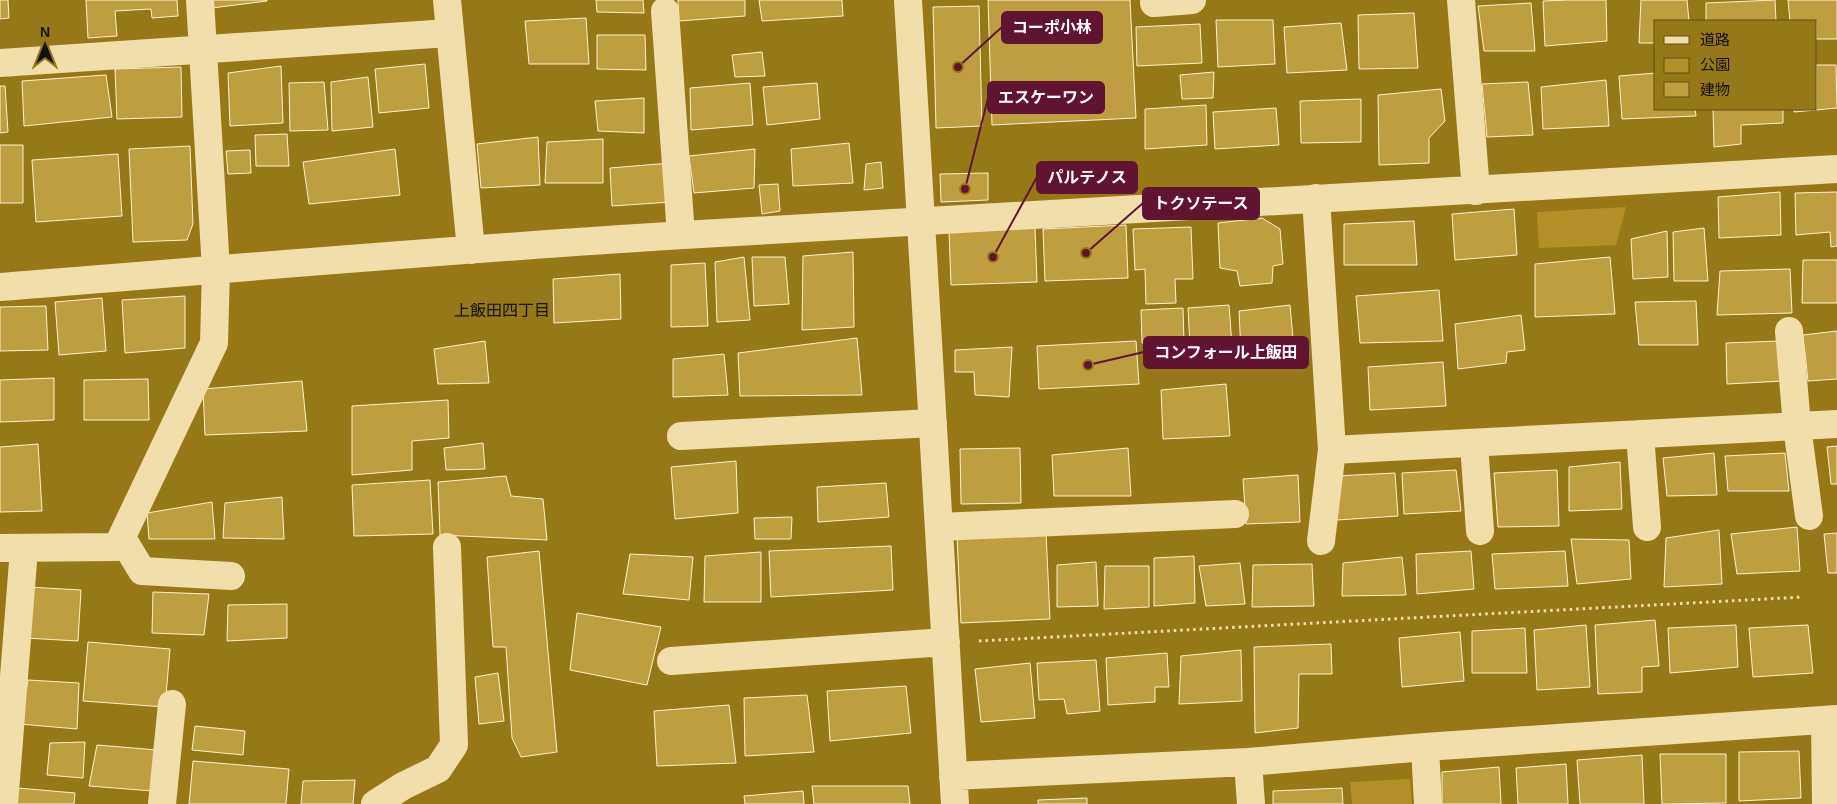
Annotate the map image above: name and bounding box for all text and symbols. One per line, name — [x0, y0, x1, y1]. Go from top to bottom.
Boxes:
callout: コーポ小林 — [1002, 12, 1102, 43]
text: コーポ小林 — [1012, 19, 1092, 36]
north arrow — [20, 20, 70, 70]
legend — [1654, 20, 1817, 110]
text: N — [40, 24, 50, 40]
text: 道路 — [1700, 31, 1730, 48]
text: 公園 — [1700, 56, 1730, 73]
text: 建物 — [1700, 81, 1730, 98]
callout: エスケーワン — [988, 82, 1104, 113]
text: エスケーワン — [998, 89, 1094, 106]
callout: パルテノス — [1037, 162, 1137, 193]
text: パルテノス — [1047, 169, 1127, 186]
callout: トクソテース — [1143, 188, 1259, 219]
text: トクソテース — [1153, 195, 1249, 212]
district label: 上飯田四丁目 — [454, 302, 550, 319]
callout: コンフォール上飯田 — [1144, 337, 1308, 368]
text: コンフォール上飯田 — [1154, 344, 1298, 361]

